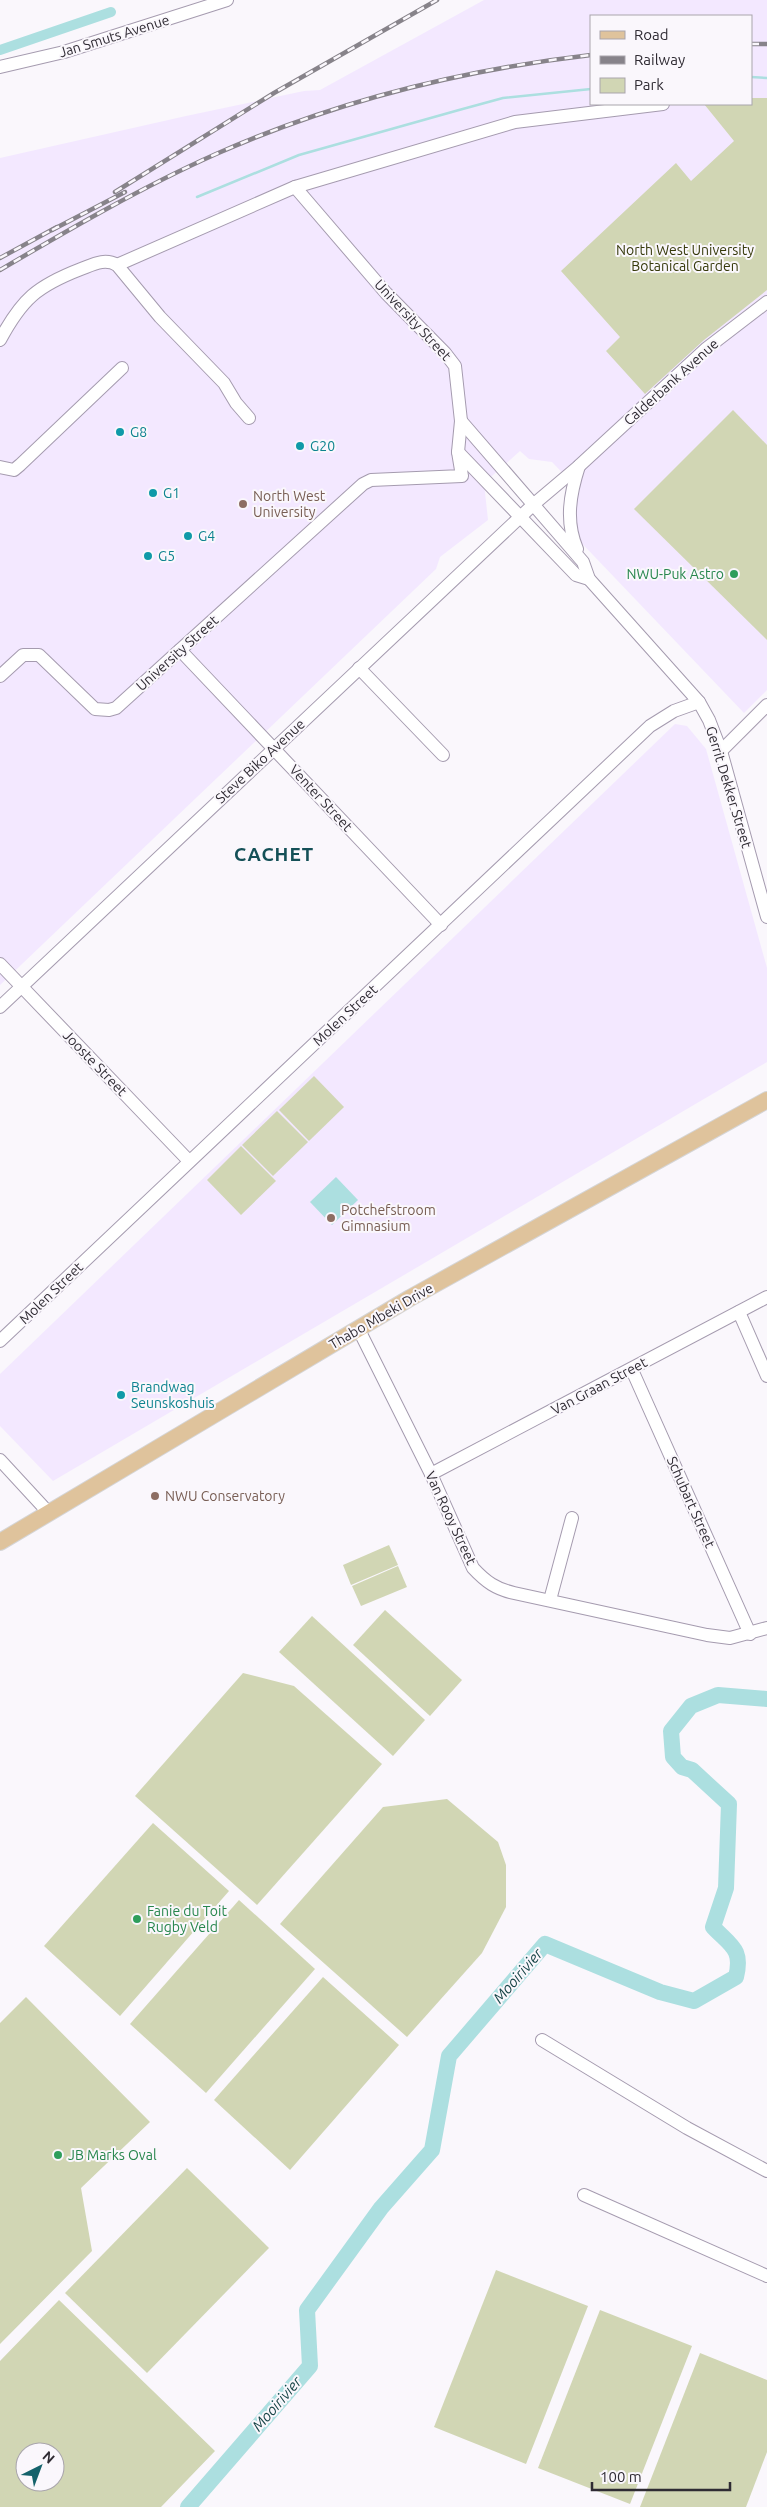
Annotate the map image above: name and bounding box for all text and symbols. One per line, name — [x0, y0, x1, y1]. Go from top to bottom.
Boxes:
street label: Jan Smuts Avenue — [57, 12, 171, 60]
legend — [590, 15, 752, 105]
text: Road — [634, 26, 669, 43]
text: Railway — [634, 51, 685, 68]
text: Park — [634, 76, 664, 93]
park label: North West University Botanical Garden — [616, 242, 754, 274]
street label: University Street — [371, 276, 455, 364]
street label: Calderbank Avenue — [620, 335, 722, 429]
place label: G8 — [130, 424, 147, 440]
marker: G8 — [114, 426, 126, 438]
place label: G20 — [310, 438, 335, 454]
marker: G20 — [294, 440, 306, 452]
place label: G1 — [163, 485, 180, 501]
marker: G1 — [147, 487, 159, 499]
place label: North West University — [253, 488, 326, 520]
marker: North West University — [237, 498, 249, 510]
place label: G4 — [198, 528, 215, 544]
marker: G4 — [182, 530, 194, 542]
place label: G5 — [158, 548, 175, 564]
marker: G5 — [142, 550, 154, 562]
place label: NWU-Puk Astro — [626, 566, 724, 582]
marker: NWU-Puk Astro — [728, 568, 740, 580]
street label: University Street — [133, 612, 222, 694]
street label: Steve Biko Avenue — [212, 716, 308, 806]
street label: Gerrit Dekker Street — [703, 724, 755, 850]
street label: Venter Street — [286, 761, 356, 835]
district label: CACHET — [234, 843, 314, 865]
street label: Molen Street — [310, 981, 381, 1049]
street label: Jooste Street — [60, 1027, 131, 1099]
place label: Potchefstroom Gimnasium — [341, 1202, 436, 1234]
marker: Potchefstroom Gimnasium — [325, 1212, 337, 1224]
street label: Molen Street — [16, 1258, 86, 1327]
street label: Thabo Mbeki Drive — [326, 1280, 436, 1352]
street label: Van Graan Street — [548, 1354, 650, 1418]
place label: Brandwag Seunskoshuis — [131, 1379, 215, 1411]
marker: Brandwag Seunskoshuis — [115, 1389, 127, 1401]
street label: Schubart Street — [664, 1454, 719, 1551]
street label: Van Rooy Street — [422, 1469, 480, 1568]
place label: NWU Conservatory — [165, 1488, 285, 1504]
marker: NWU Conservatory — [149, 1490, 161, 1502]
place label: Fanie du Toit Rugby Veld — [147, 1903, 227, 1935]
marker: Fanie du Toit Rugby Veld — [131, 1913, 143, 1925]
water label: Mooirivier — [489, 1944, 547, 2006]
place label: JB Marks Oval — [68, 2147, 157, 2163]
marker: JB Marks Oval — [52, 2149, 64, 2161]
water label: Mooirivier — [248, 2372, 306, 2434]
north arrow — [15, 2442, 65, 2492]
text: N — [39, 2448, 58, 2467]
scale bar — [592, 2460, 730, 2492]
text: 100 m — [600, 2468, 642, 2485]

